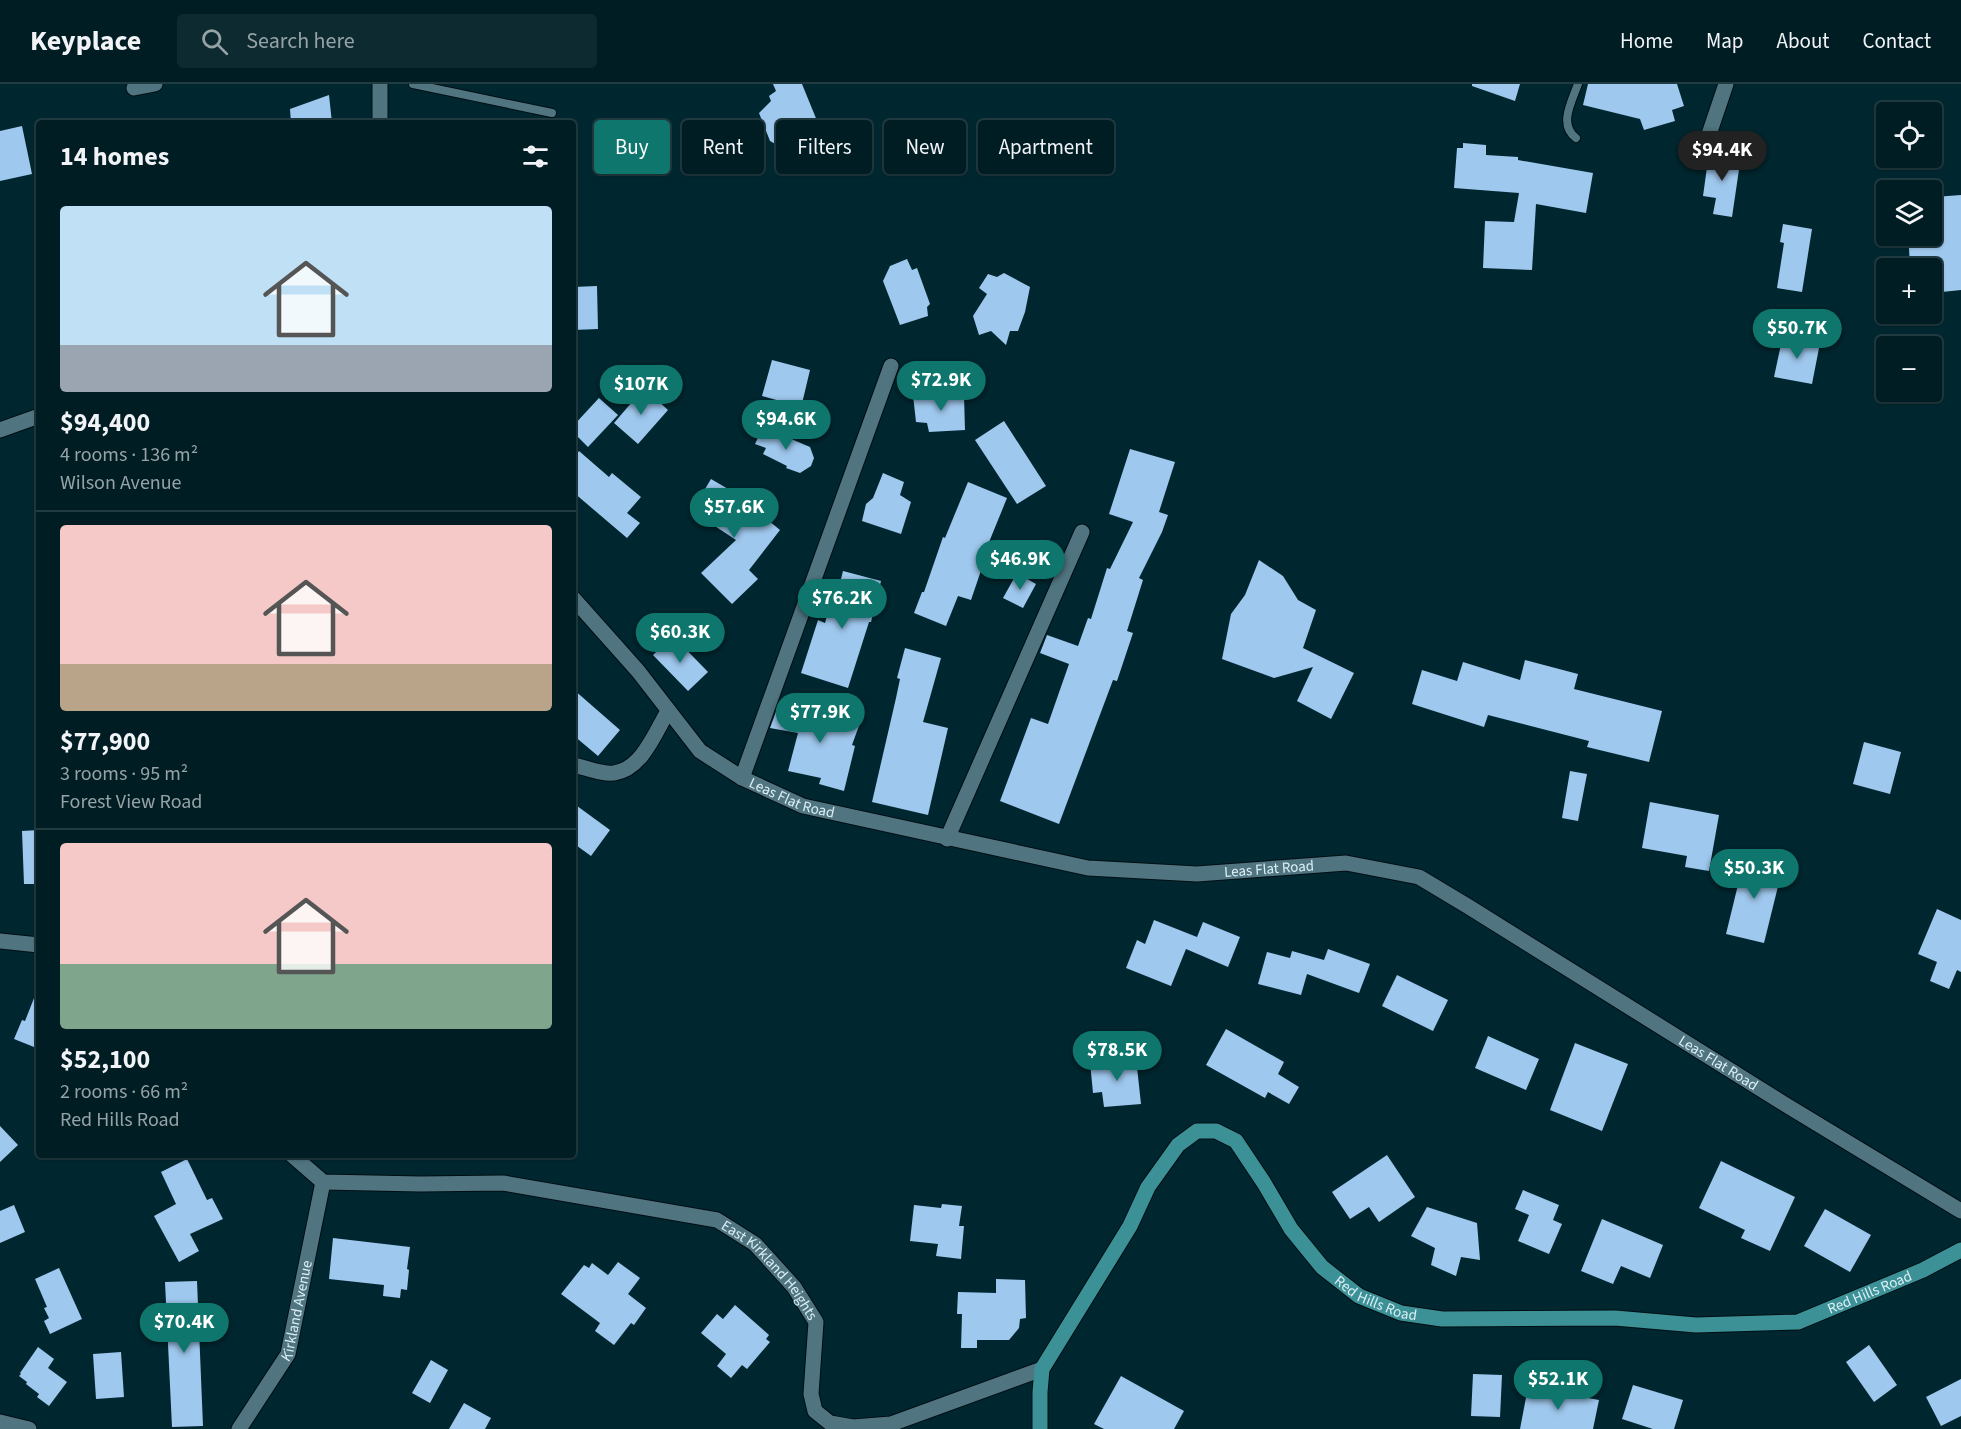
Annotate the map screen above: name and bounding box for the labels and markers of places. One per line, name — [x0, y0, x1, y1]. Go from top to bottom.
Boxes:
pin: $94.4K — [1673, 131, 1771, 182]
pin: $50.7K — [1748, 309, 1846, 360]
pin: $72.9K — [892, 361, 990, 412]
pin: $107K — [599, 365, 683, 416]
pin: $94.6K — [737, 400, 835, 451]
pin: $57.6K — [685, 488, 783, 539]
pin: $46.9K — [971, 540, 1069, 591]
pin: $76.2K — [793, 579, 891, 630]
pin: $60.3K — [631, 613, 729, 664]
pin: $77.9K — [771, 693, 869, 744]
pin: $50.3K — [1705, 849, 1803, 900]
pin: $78.5K — [1068, 1031, 1166, 1082]
pin: $70.4K — [135, 1303, 233, 1354]
pin: $52.1K — [1509, 1360, 1607, 1411]

